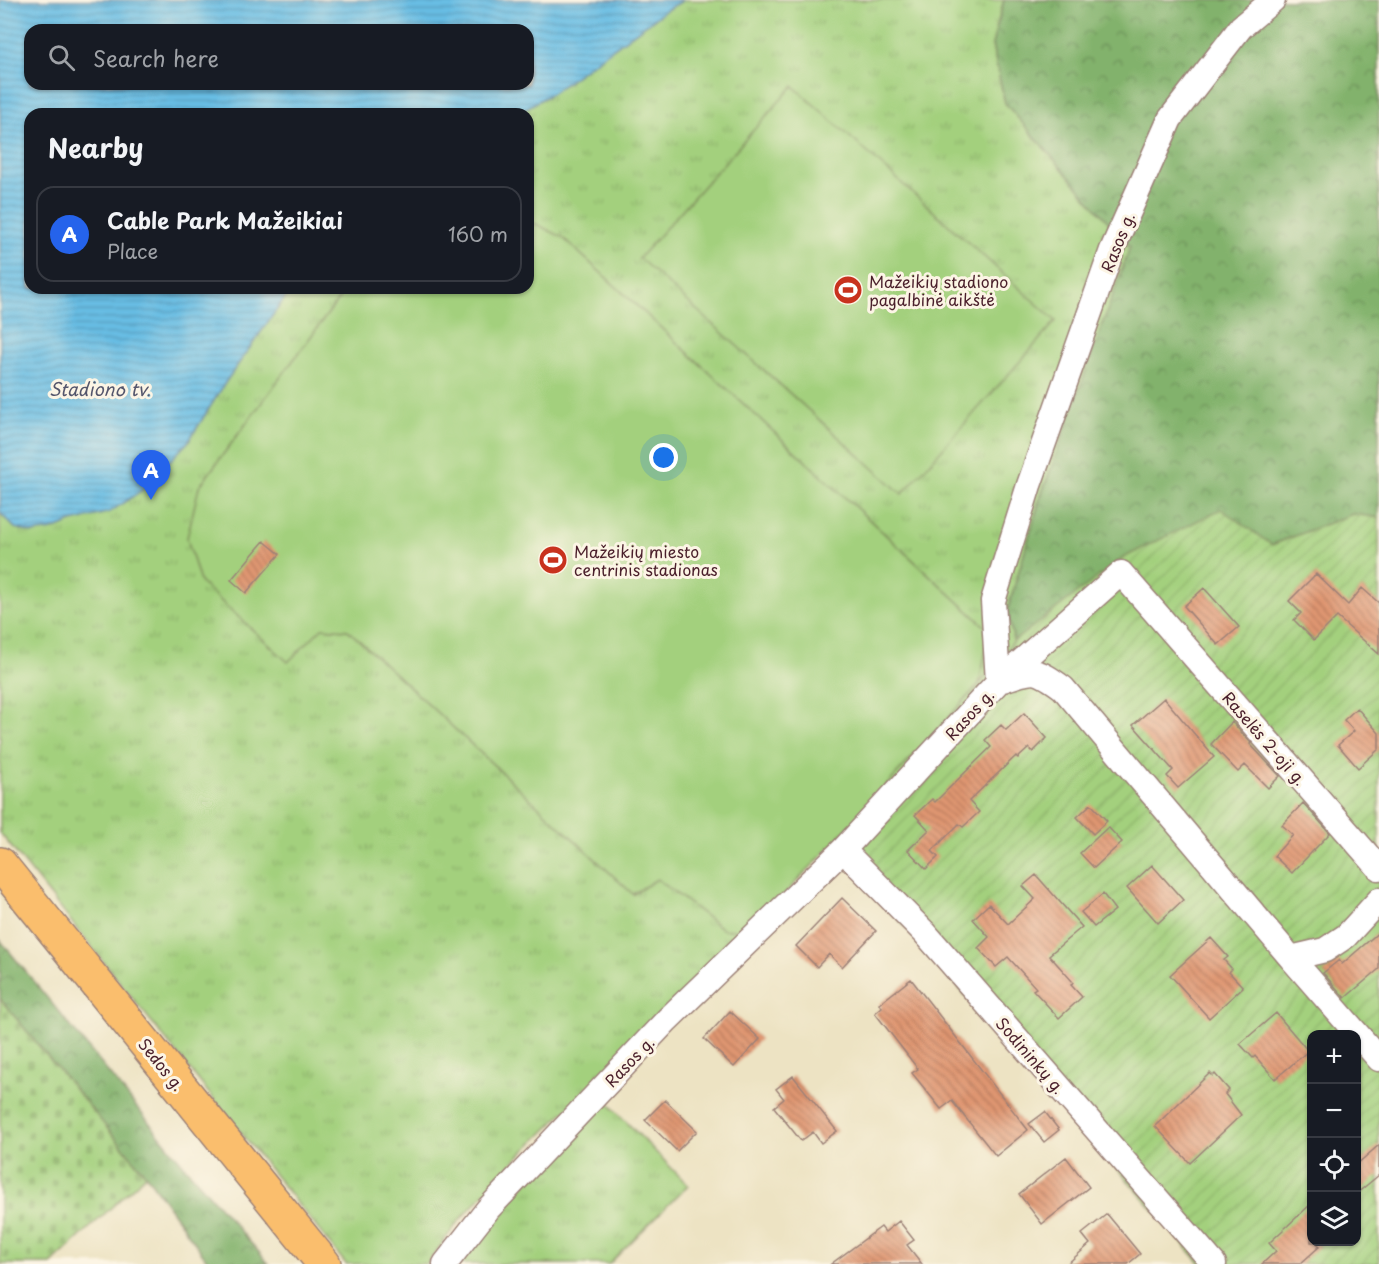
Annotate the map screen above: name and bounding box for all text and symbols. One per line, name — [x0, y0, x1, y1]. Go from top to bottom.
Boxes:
search box — [24, 24, 534, 90]
icon: search — [45, 41, 78, 74]
text: Search here — [93, 41, 219, 74]
text: Nearby — [48, 128, 143, 167]
text: Cable Park Mažeikiai — [107, 203, 343, 236]
street label: Rasos g. — [1094, 208, 1140, 276]
text: A — [62, 219, 77, 249]
text: 160 m — [448, 219, 508, 249]
text: Place — [107, 236, 158, 266]
place label: Mažeikių stadiono pagalbinė aikštė — [869, 269, 1008, 311]
sports icon: Mažeikių stadiono pagalbinė aikštė — [832, 274, 864, 306]
water label: Stadiono tv. — [49, 375, 151, 402]
your location — [649, 443, 678, 472]
pin: A — [132, 450, 170, 500]
place label: Mažeikių miesto centrinis stadionas — [574, 539, 718, 581]
sports icon: Mažeikių miesto centrinis stadionas — [537, 544, 569, 576]
street label: Rasos g. — [939, 683, 999, 745]
street label: Raselės 2-oji g. — [1217, 686, 1313, 790]
street label: Sodininkų g. — [991, 1011, 1071, 1099]
street label: Rasos g. — [599, 1030, 659, 1092]
map controls — [1307, 1030, 1361, 1246]
button: + — [1307, 1030, 1361, 1084]
street label: Sedos g. — [133, 1032, 191, 1096]
button: − — [1307, 1084, 1361, 1138]
button: locate — [1307, 1138, 1361, 1192]
button: layers — [1307, 1192, 1361, 1246]

